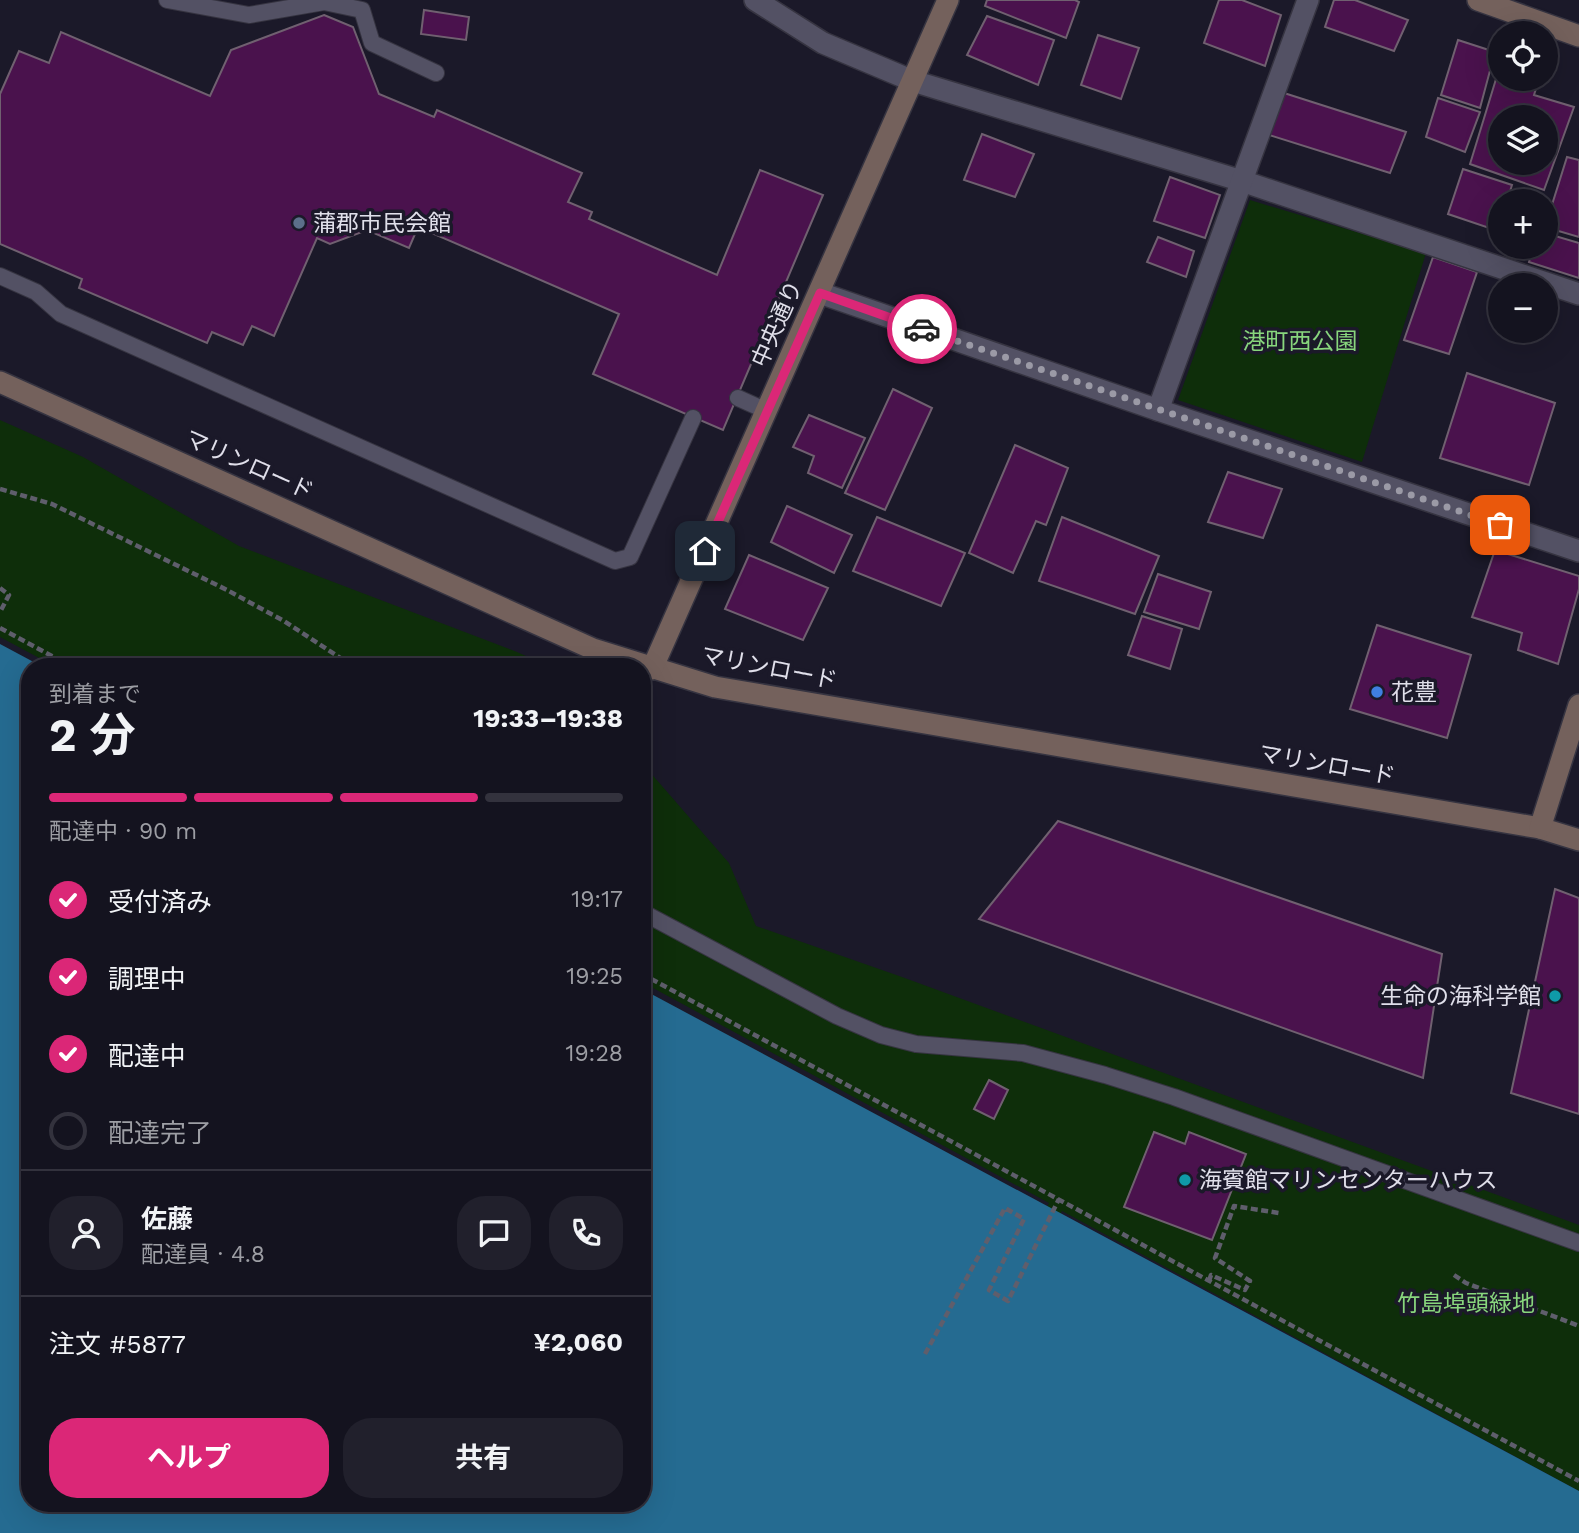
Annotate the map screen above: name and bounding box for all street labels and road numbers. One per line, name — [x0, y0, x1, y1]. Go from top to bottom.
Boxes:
street label: 中央通り — [746, 276, 808, 372]
street label: マリンロード — [180, 425, 318, 505]
street label: マリンロード — [699, 642, 839, 694]
street label: マリンロード — [1257, 740, 1397, 790]

